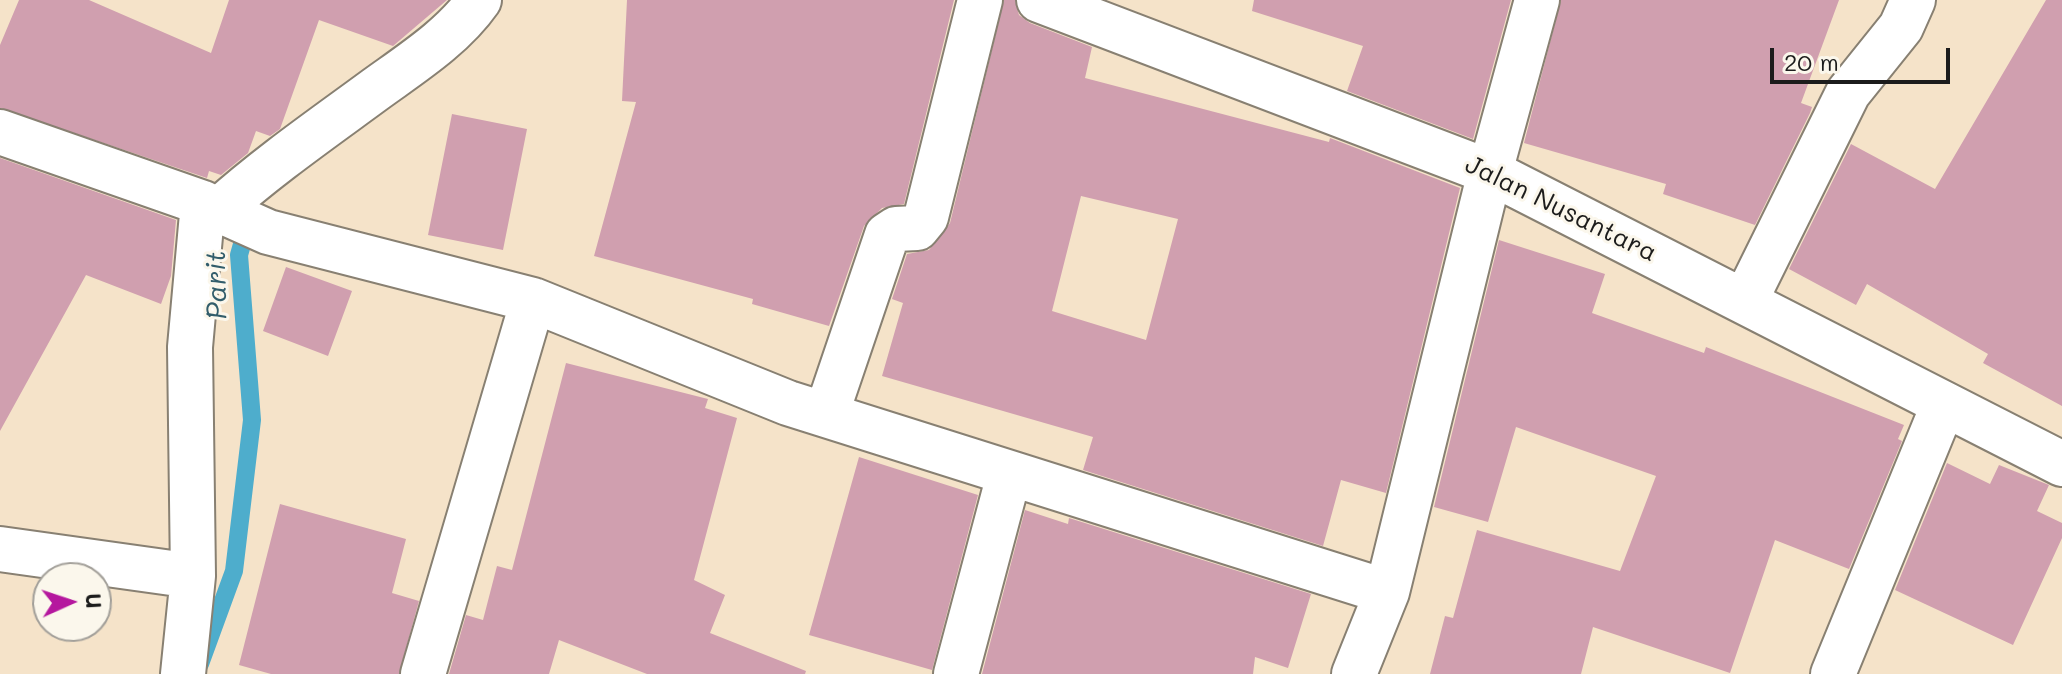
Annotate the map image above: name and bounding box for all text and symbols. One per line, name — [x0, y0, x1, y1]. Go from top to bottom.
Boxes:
scale bar — [1774, 32, 1954, 82]
text: 20 m — [1784, 46, 1839, 77]
street label: Jalan Nusantara — [1460, 149, 1662, 269]
water label: Parit — [200, 250, 234, 320]
north arrow — [32, 562, 112, 642]
text: U — [80, 592, 109, 609]

